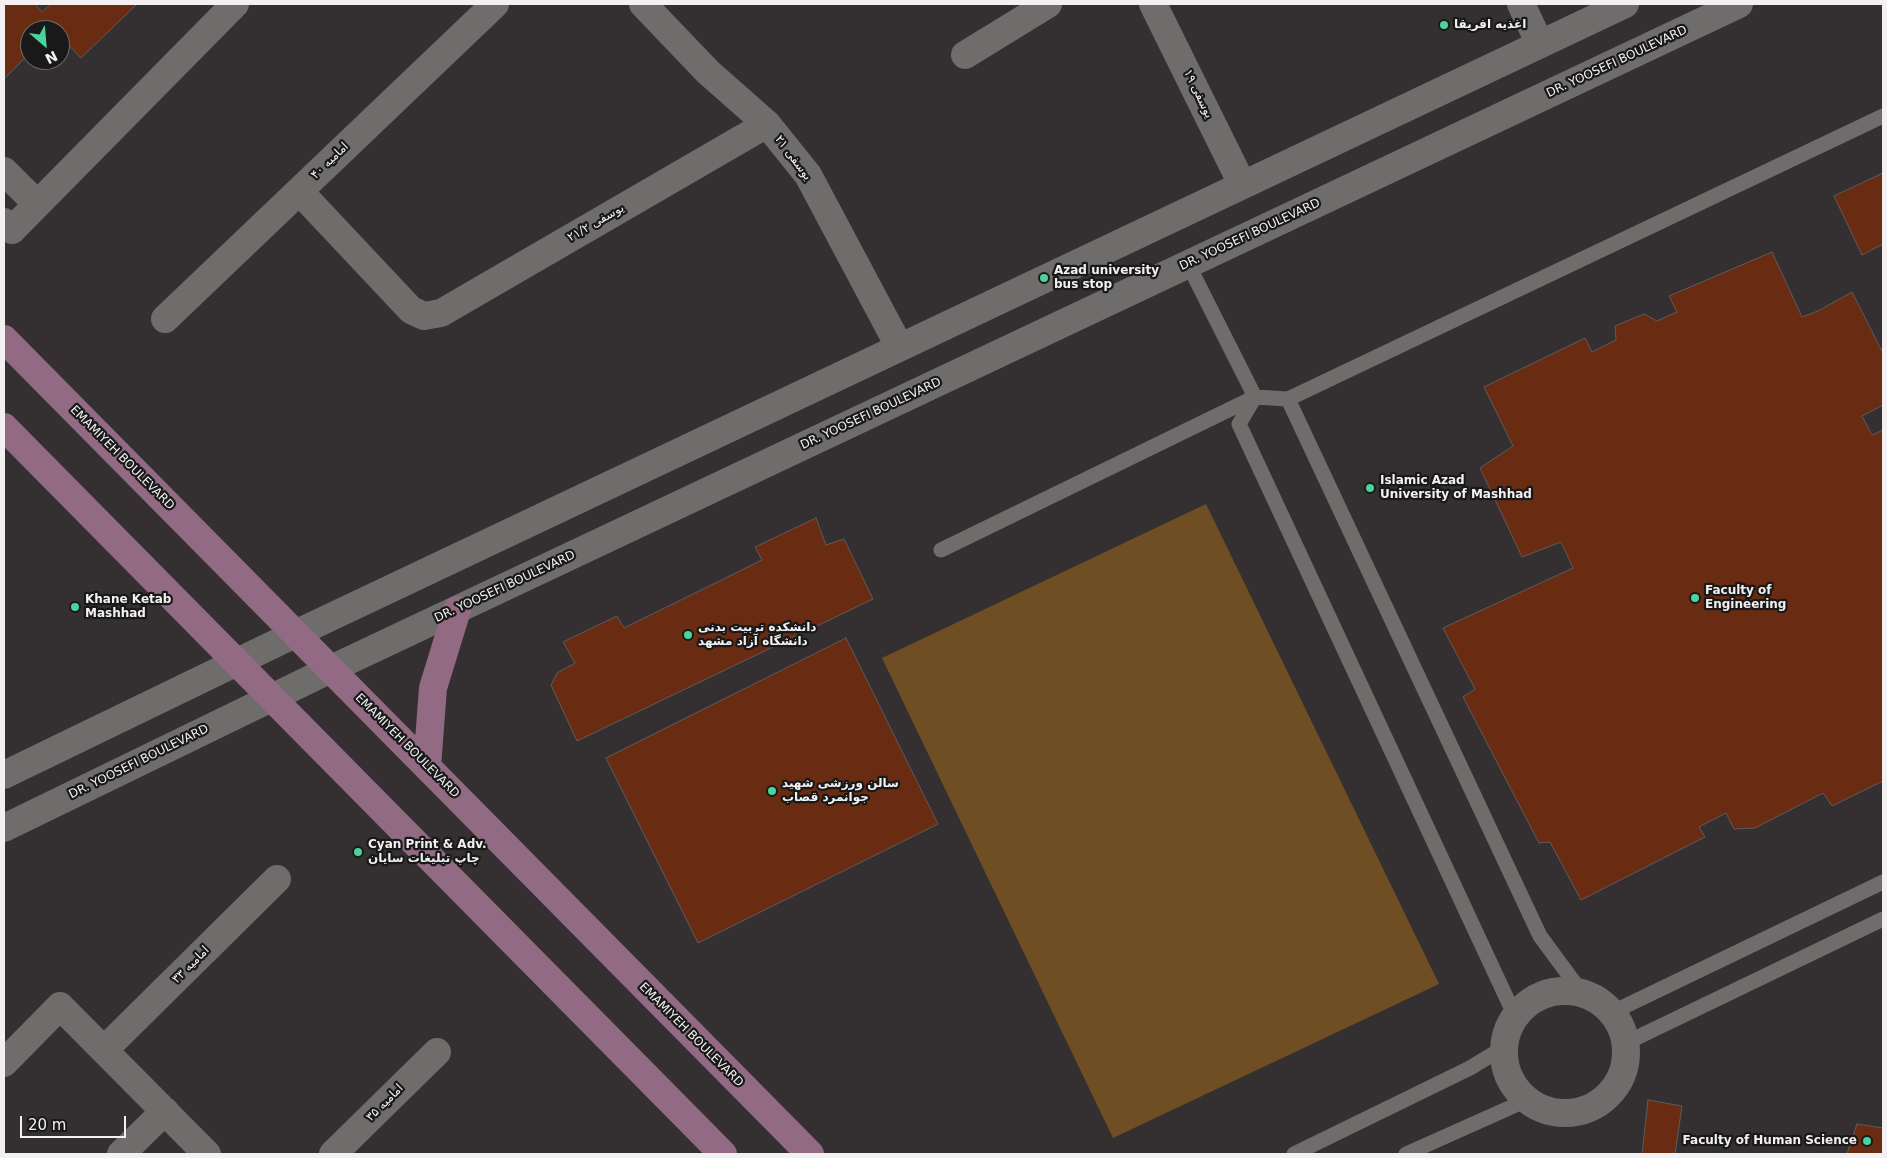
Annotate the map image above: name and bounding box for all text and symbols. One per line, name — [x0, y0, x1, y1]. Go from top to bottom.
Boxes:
place label: اغذیه افریقا — [1454, 18, 1526, 32]
marker: اغذیه افریقا — [1438, 19, 1450, 31]
north arrow — [20, 20, 70, 70]
street label: DR. YOOSEFI BOULEVARD — [1544, 23, 1690, 101]
text: N — [43, 48, 60, 67]
street label: یوسفی ۱۹ — [1180, 67, 1216, 121]
street label: یوسفی ۲۱ — [771, 133, 815, 183]
street label: امامیه ۴۰ — [308, 140, 352, 182]
street label: DR. YOOSEFI BOULEVARD — [1177, 196, 1323, 274]
street label: یوسفی ۲۱/۲ — [565, 201, 627, 245]
place label: Azad university bus stop — [1054, 264, 1159, 292]
marker: Azad university bus stop — [1038, 272, 1050, 284]
street label: DR. YOOSEFI BOULEVARD — [798, 375, 944, 453]
street label: EMAMIYEH BOULEVARD — [67, 403, 177, 513]
place label: Islamic Azad University of Mashhad — [1380, 474, 1532, 502]
marker: Islamic Azad University of Mashhad — [1364, 482, 1376, 494]
street label: DR. YOOSEFI BOULEVARD — [432, 548, 578, 626]
place label: Faculty of Engineering — [1705, 584, 1786, 612]
marker: Faculty of Engineering — [1689, 592, 1701, 604]
place label: Khane Ketab Mashhad — [85, 593, 171, 621]
marker: Khane Ketab Mashhad — [69, 601, 81, 613]
place label: دانشکده تربیت بدنی دانشگاه آزاد مشهد — [698, 621, 816, 649]
marker: دانشکده تربیت بدنی دانشگاه آزاد مشهد — [682, 629, 694, 641]
street label: EMAMIYEH BOULEVARD — [352, 691, 462, 801]
street label: DR. YOOSEFI BOULEVARD — [67, 722, 211, 802]
place label: سالن ورزشی شهید جوانمرد قصاب — [782, 777, 899, 805]
marker: سالن ورزشی شهید جوانمرد قصاب — [766, 785, 778, 797]
place label: Cyan Print & Adv. چاپ تبلیغات سایان — [368, 838, 487, 866]
marker: Cyan Print & Adv. چاپ تبلیغات سایان — [352, 846, 364, 858]
street label: امامیه ۳۳ — [169, 943, 213, 987]
street label: EMAMIYEH BOULEVARD — [636, 980, 746, 1090]
street label: امامیه ۳۵ — [363, 1081, 407, 1125]
scale bar — [22, 1106, 129, 1138]
text: 20 m — [28, 1116, 66, 1134]
place label: Faculty of Human Science — [1683, 1134, 1857, 1148]
marker: Faculty of Human Science — [1861, 1135, 1873, 1147]

